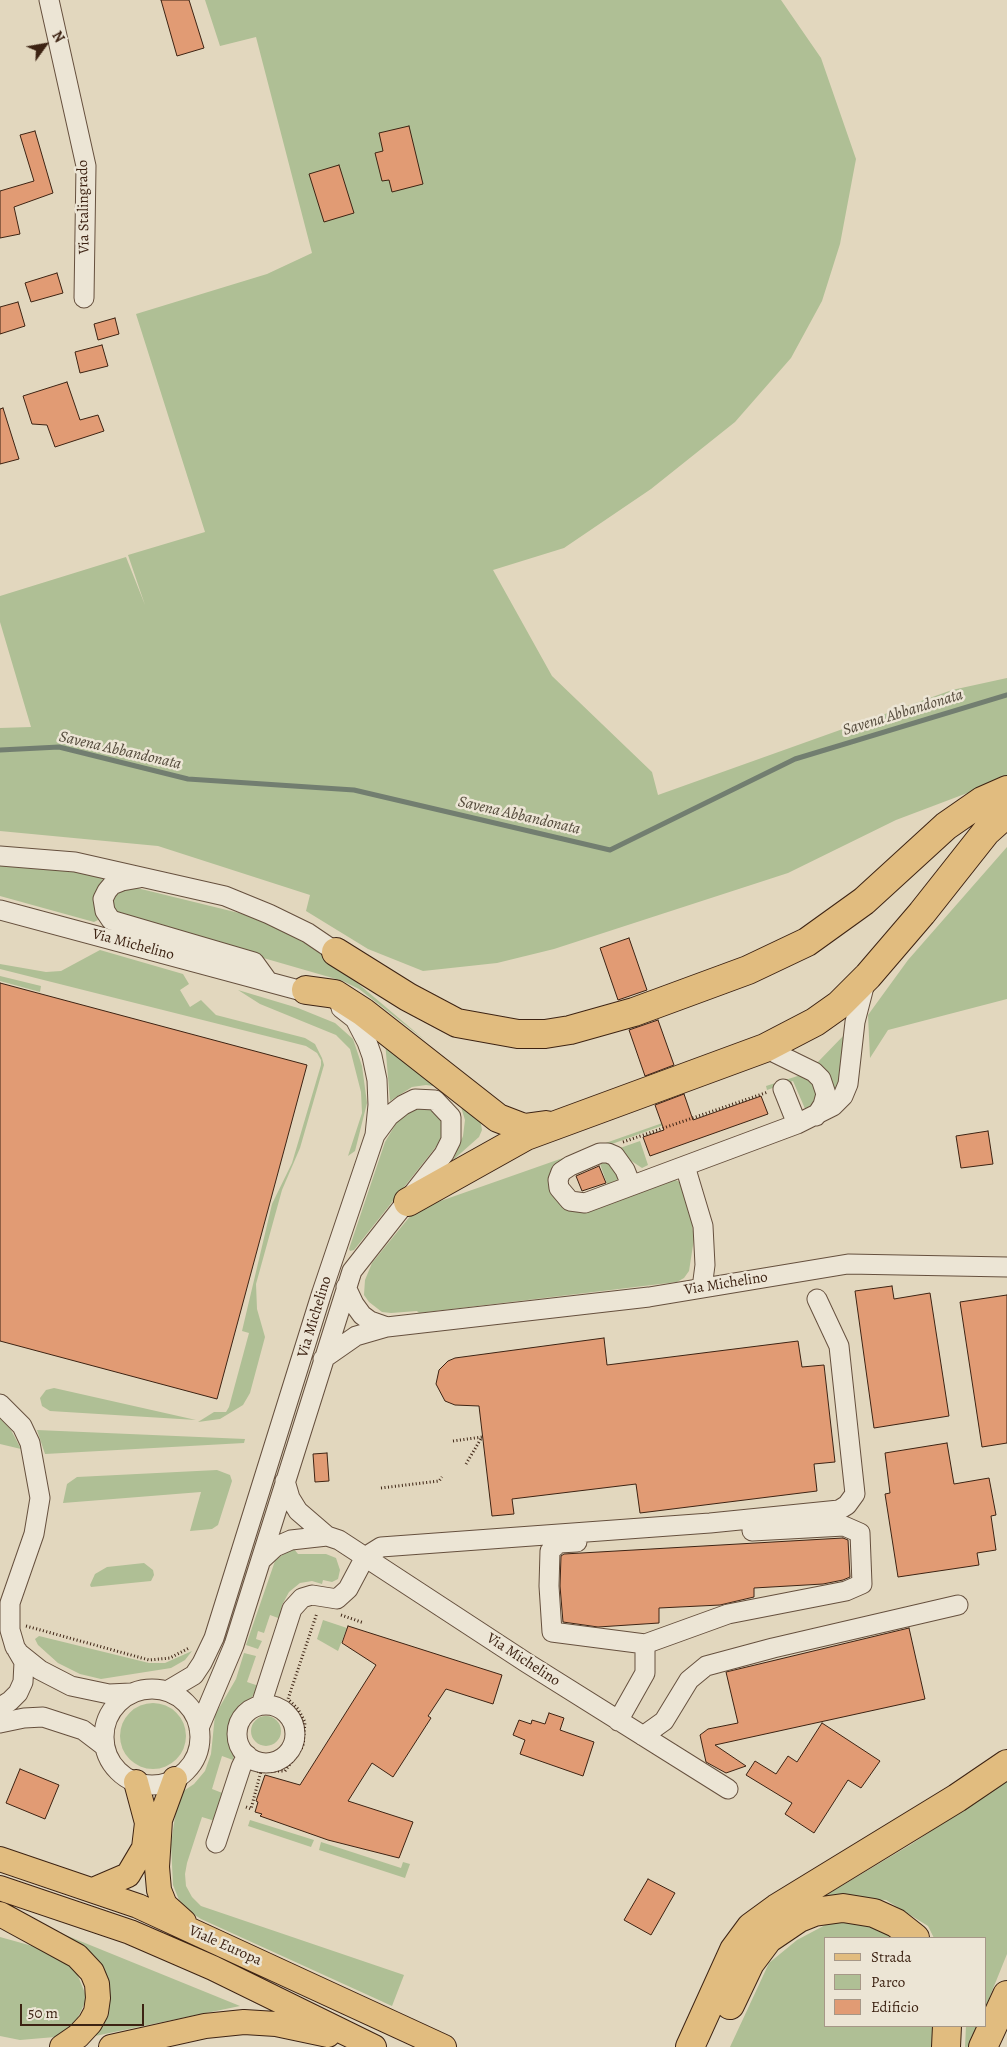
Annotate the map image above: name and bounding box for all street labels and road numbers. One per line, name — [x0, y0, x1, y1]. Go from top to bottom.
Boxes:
street label: Via Stalingrado — [74, 160, 94, 254]
street label: Via Michelino — [90, 925, 176, 965]
street label: Via Michelino — [683, 1269, 769, 1299]
street label: Via Michelino — [294, 1274, 336, 1360]
street label: Via Michelino — [483, 1630, 563, 1690]
street label: Viale Europa — [186, 1922, 264, 1970]

